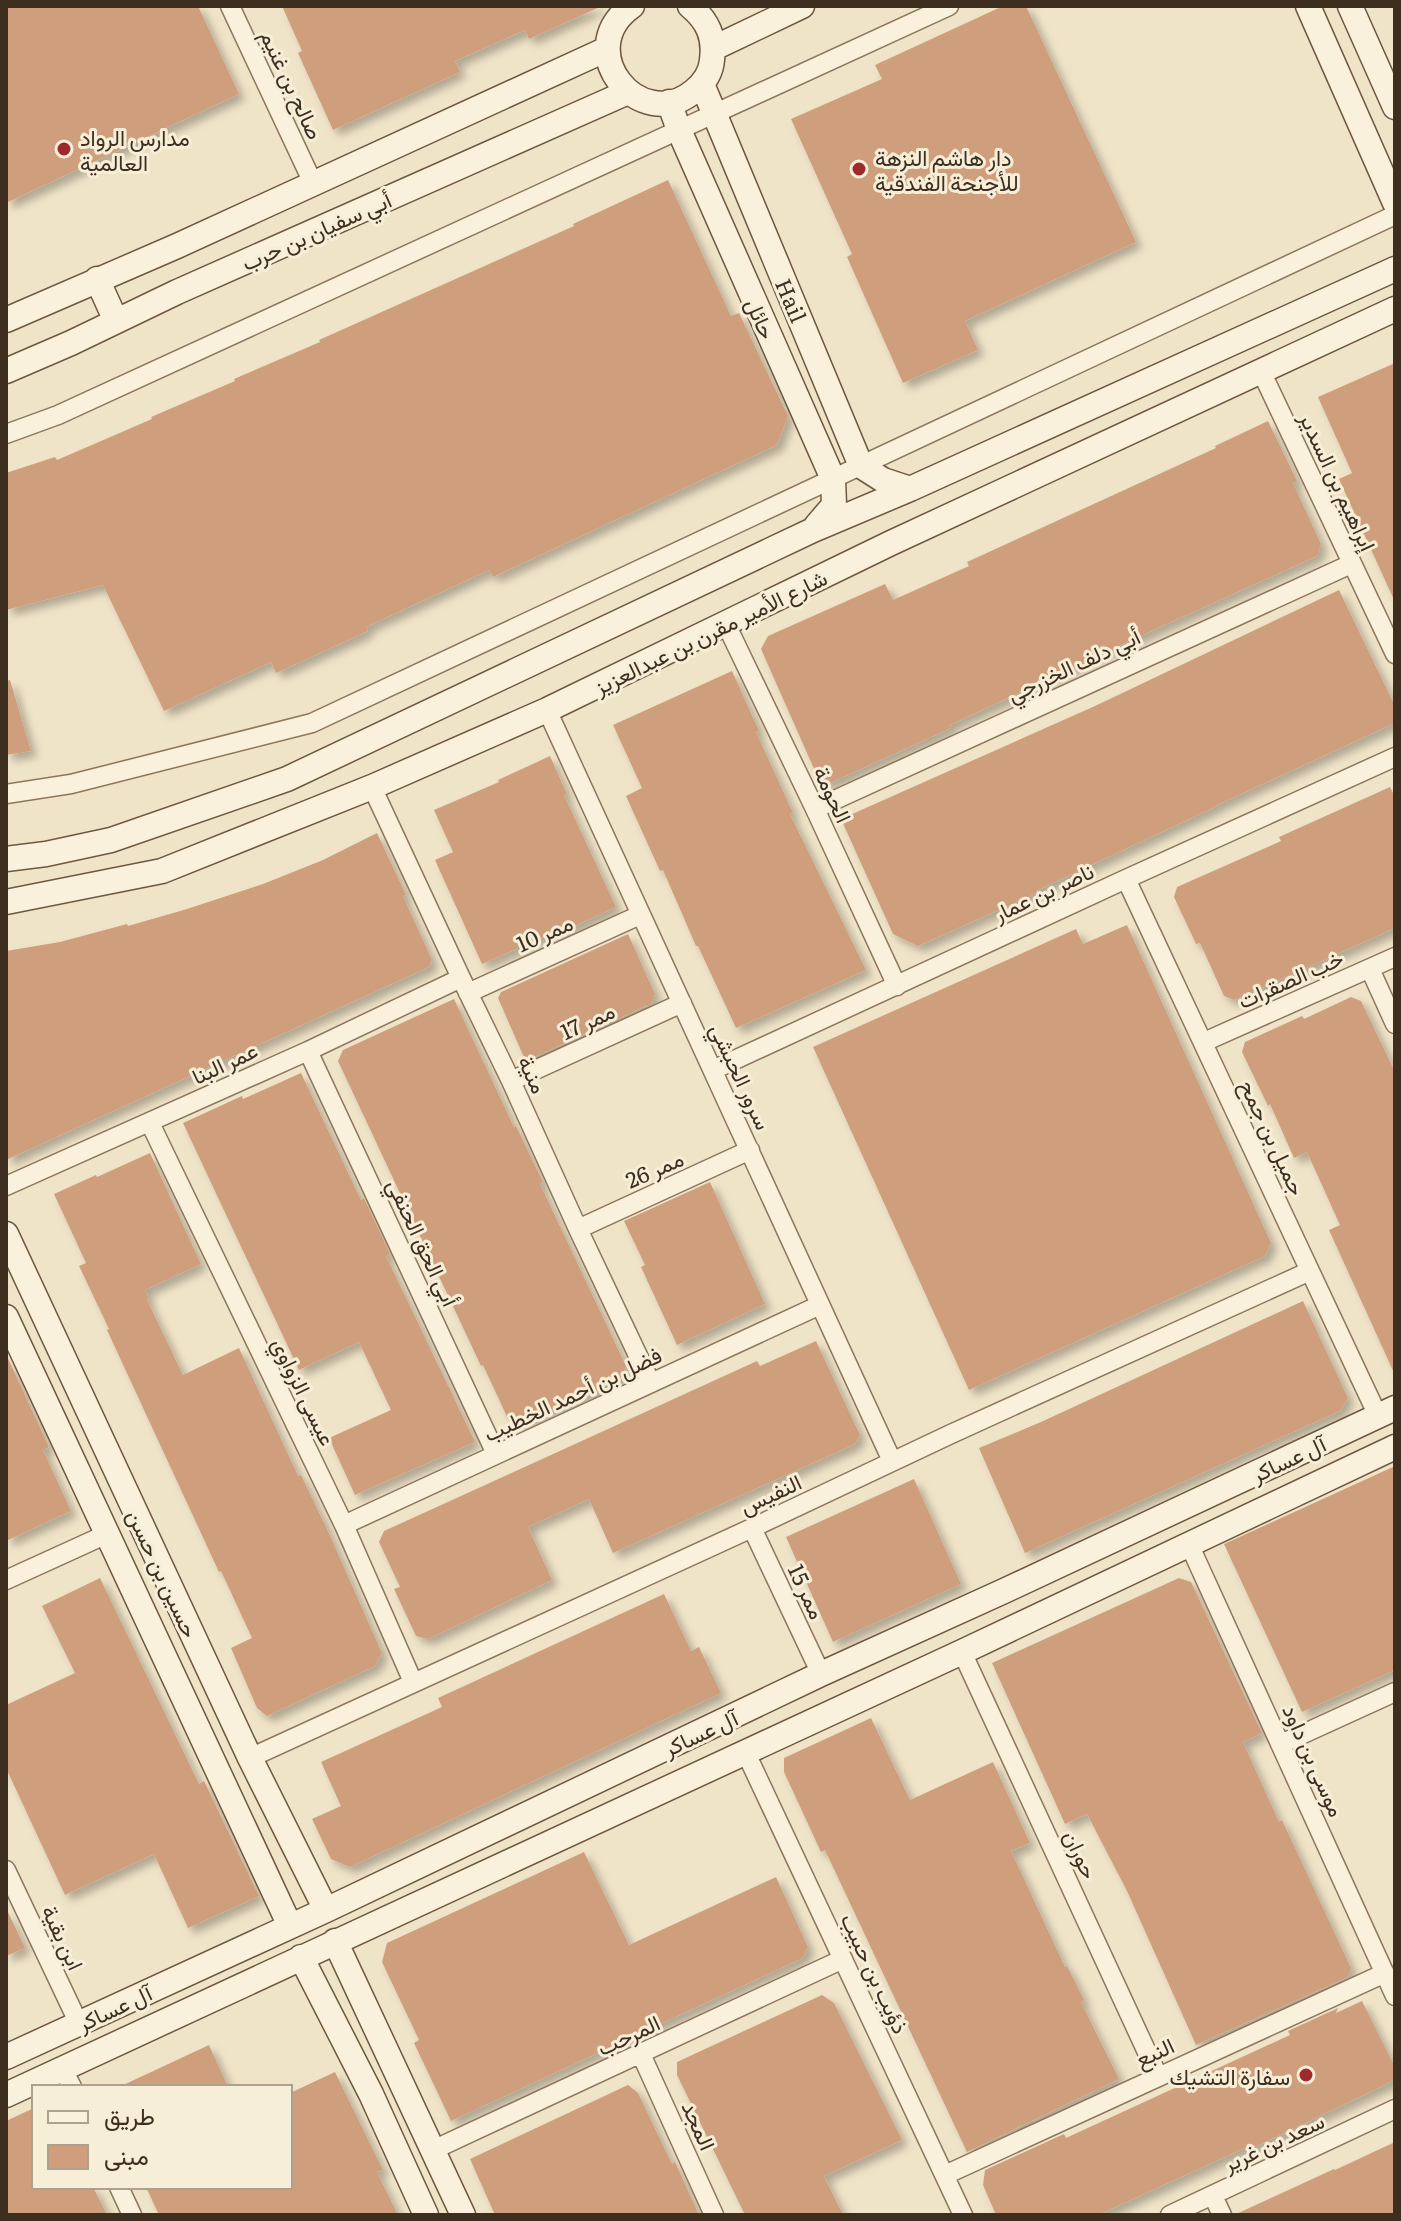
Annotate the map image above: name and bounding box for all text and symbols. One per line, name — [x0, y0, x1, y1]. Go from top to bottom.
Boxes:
street label: صالح بن غنيم — [253, 24, 333, 144]
place label: مدارس الرواد العالمية — [80, 120, 190, 178]
marker: مدارس الرواد العالمية — [55, 140, 73, 158]
place label: دار هاشم النزهة للأجنحة الفندقية — [875, 140, 1019, 198]
marker: دار هاشم النزهة للأجنحة الفندقية — [850, 160, 868, 178]
street label: أبي سفيان بن حرب — [236, 182, 398, 282]
street label: Hail — [768, 273, 816, 327]
street label: حائل — [738, 292, 786, 344]
street label: إبراهيم بن السدير — [1292, 405, 1386, 556]
street label: شارع الأمير مقرن بن عبدالعزيز — [587, 560, 832, 702]
street label: أبي دلف الخزرجي — [1001, 619, 1147, 713]
street label: الحومة — [806, 760, 862, 828]
street label: ناصر بن عمار — [986, 853, 1099, 929]
street label: ممر 10 — [510, 905, 578, 959]
street label: خب الصقرات — [1232, 940, 1348, 1016]
street label: ممر 17 — [554, 993, 620, 1047]
street label: سرور الحبشي — [699, 1017, 781, 1136]
street label: عمر البنا — [186, 1032, 262, 1092]
street label: منية — [511, 1050, 557, 1098]
street label: جميل بن جمح — [1233, 1074, 1315, 1200]
street label: ممر 26 — [620, 1141, 688, 1195]
street label: أبي الحق الحنفي — [376, 1173, 468, 1313]
street label: عيسى الزواوي — [261, 1331, 345, 1452]
street label: فضل بن أحمد الخطيب — [478, 1337, 666, 1449]
street label: آل عساكر — [1244, 1426, 1333, 1490]
street label: النفيس — [734, 1464, 806, 1522]
street label: حسين بن حسن — [120, 1503, 208, 1643]
street label: ممر 15 — [781, 1558, 835, 1624]
street label: موسى بن داود — [1275, 1698, 1355, 1822]
street label: آل عساكر — [656, 1700, 745, 1764]
street label: حوران — [1056, 1824, 1108, 1884]
street label: ابن بقية — [35, 1899, 93, 1975]
street label: ذؤيب بن حبيب — [834, 1907, 918, 2039]
street label: آل عساكر — [70, 1975, 159, 2039]
street label: المرحب — [591, 2005, 665, 2063]
street label: النبع — [1129, 2028, 1179, 2074]
place label: سفارة التشيك — [1170, 2059, 1290, 2092]
marker: سفارة التشيك — [1297, 2066, 1315, 2084]
legend — [32, 2085, 292, 2189]
street label: المجد — [675, 2095, 725, 2155]
text: طريق — [104, 2097, 155, 2132]
street label: سعد بن غرير — [1216, 2103, 1329, 2179]
text: مبنى — [104, 2137, 149, 2172]

